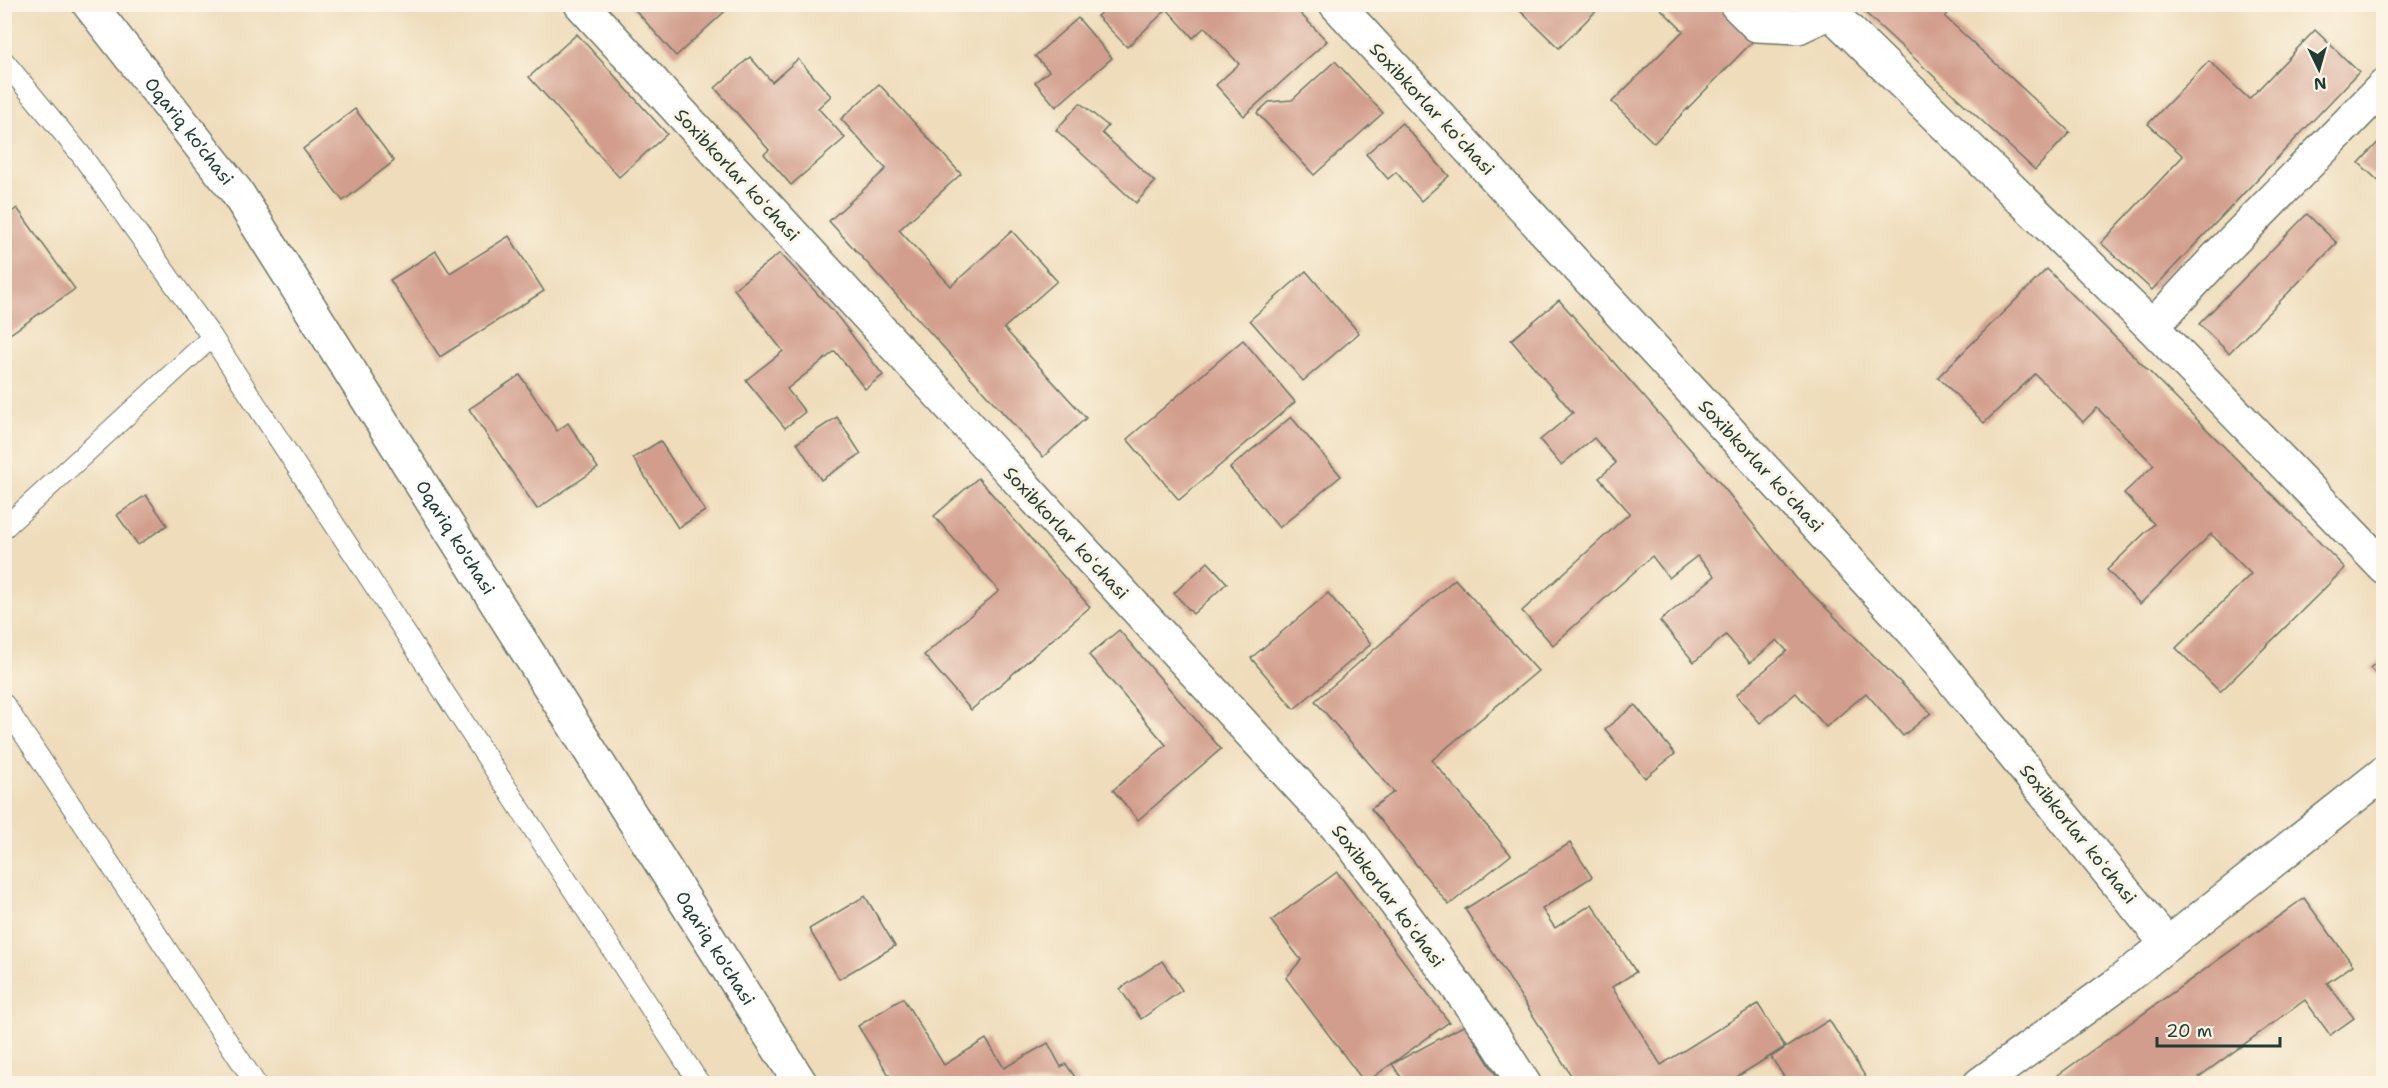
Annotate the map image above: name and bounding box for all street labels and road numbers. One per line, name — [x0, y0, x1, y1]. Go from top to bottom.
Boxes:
street label: Soxibkorlar koʻchasi — [1364, 37, 1500, 181]
street label: Oqariq ko'chasi — [139, 72, 239, 190]
street label: Soxibkorlar koʻchasi — [669, 103, 805, 247]
street label: Soxibkorlar koʻchasi — [1693, 394, 1829, 538]
street label: Soxibkorlar koʻchasi — [998, 461, 1134, 605]
street label: Oqariq ko'chasi — [410, 476, 500, 599]
street label: Soxibkorlar koʻchasi — [2014, 759, 2142, 909]
street label: Soxibkorlar koʻchasi — [1326, 820, 1450, 972]
street label: Oqariq ko'chasi — [670, 886, 760, 1010]

